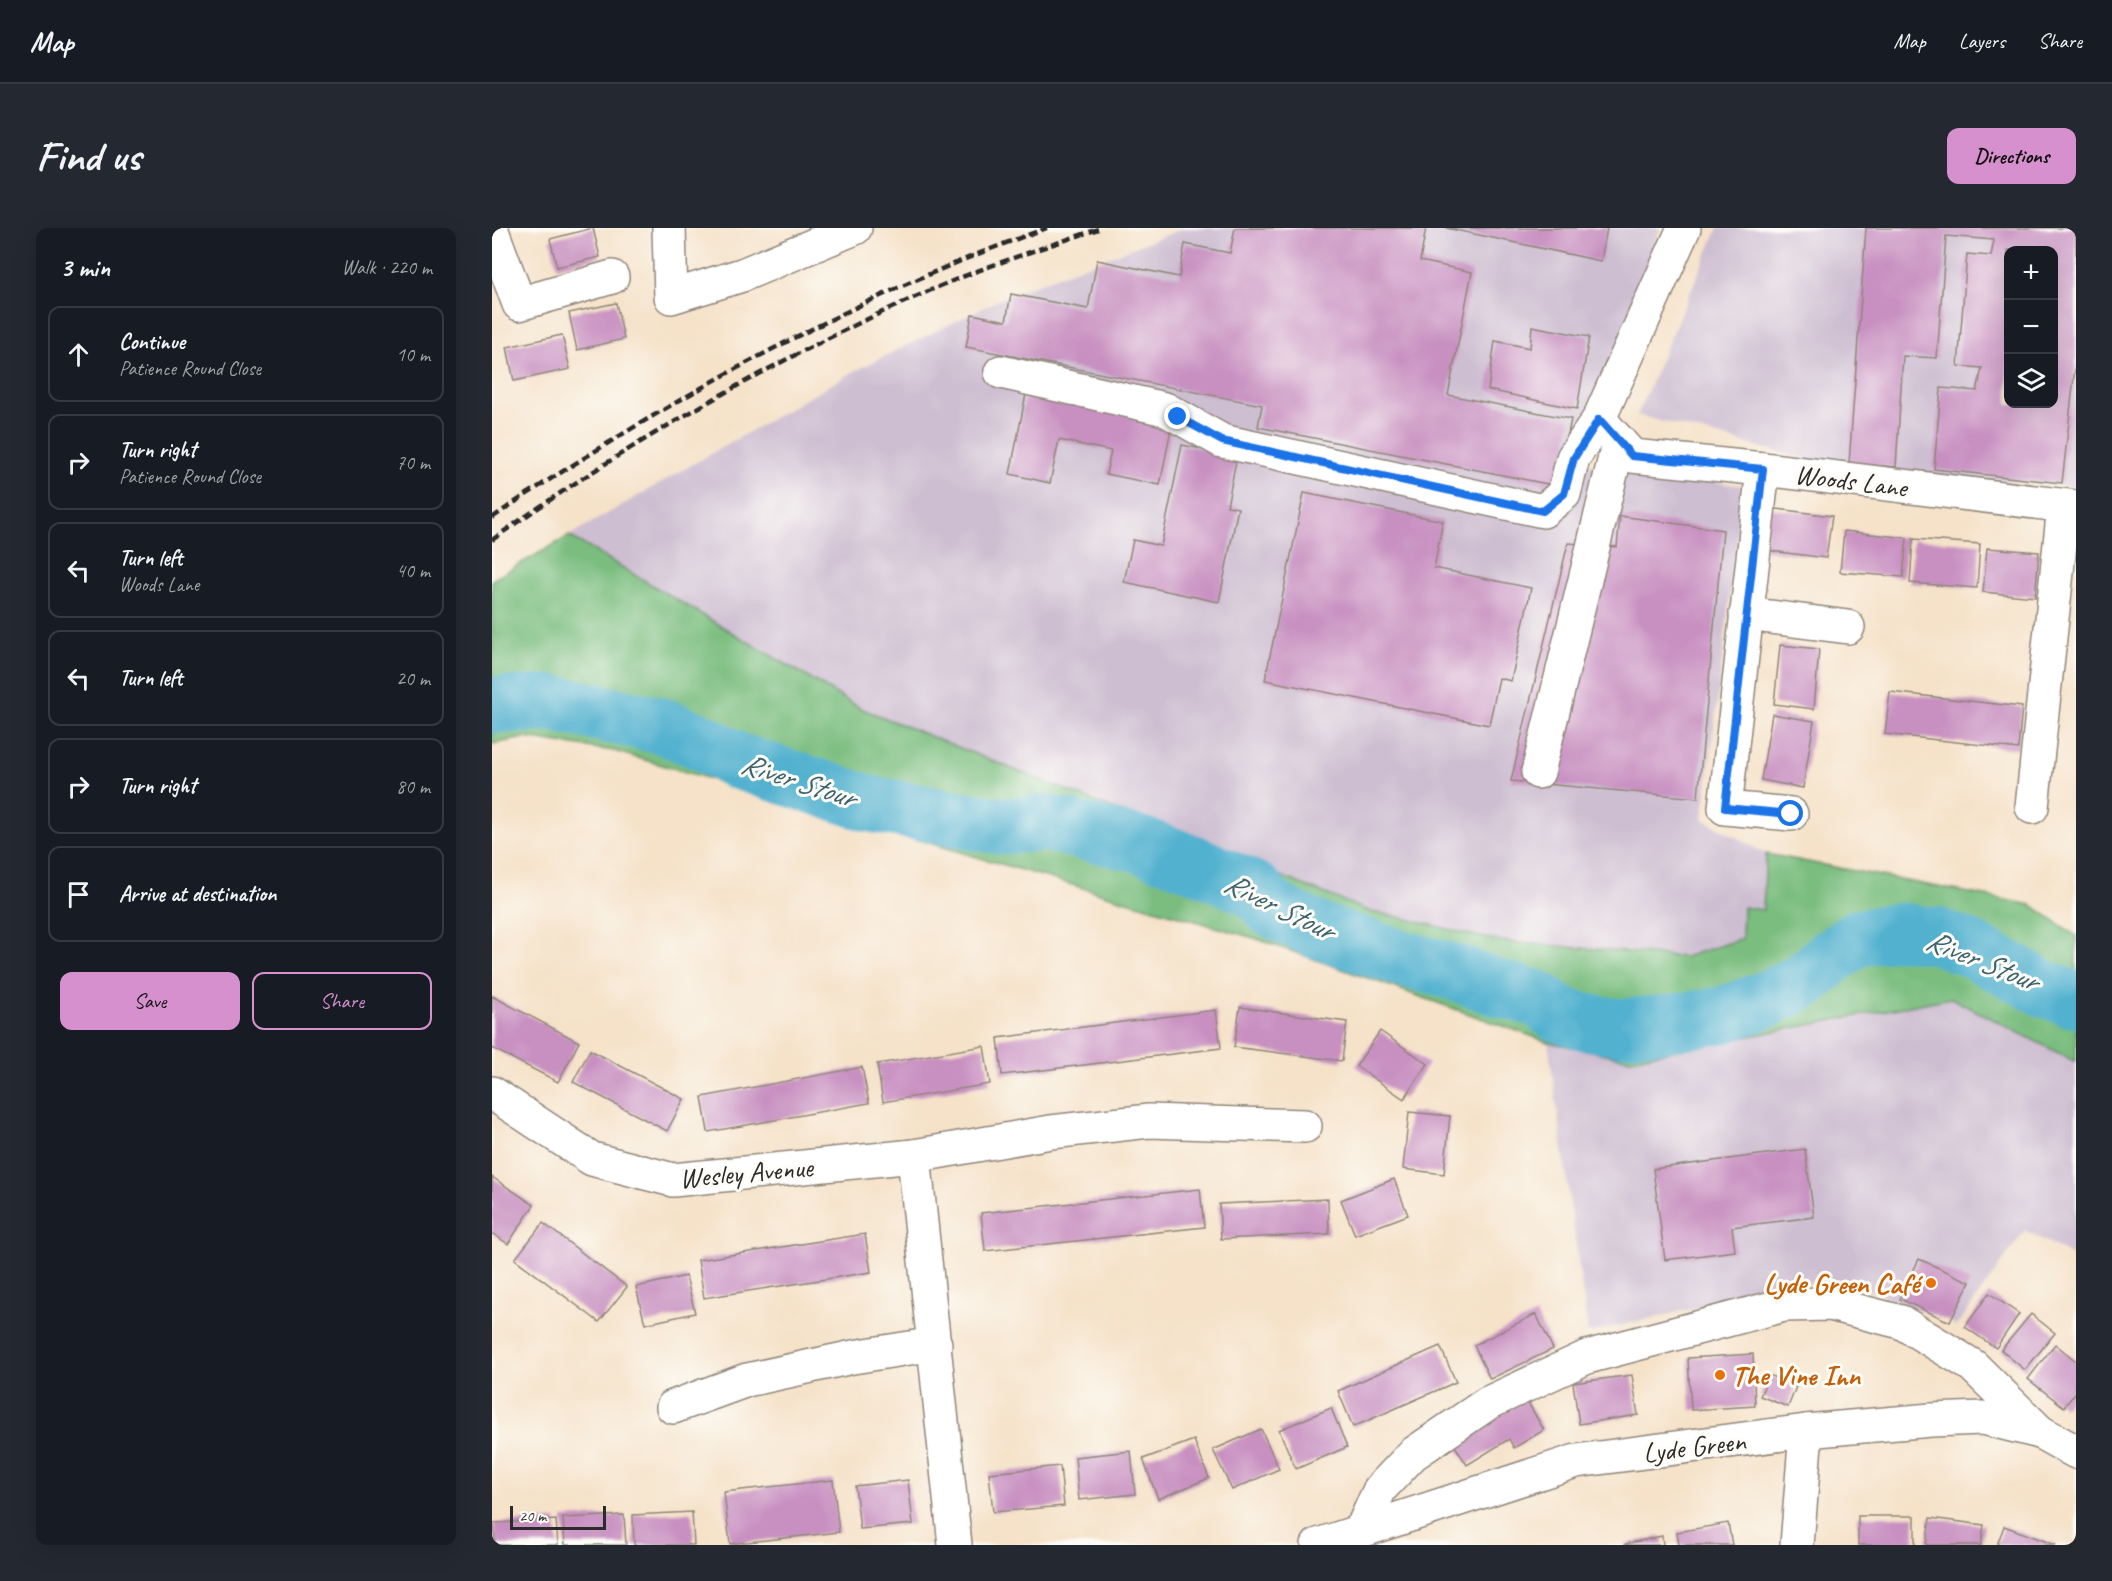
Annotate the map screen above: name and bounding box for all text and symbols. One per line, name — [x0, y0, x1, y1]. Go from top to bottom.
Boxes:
text: Map — [30, 24, 73, 59]
text: Map — [1893, 28, 1926, 54]
text: Layers — [1959, 28, 2005, 54]
text: Share — [2038, 28, 2082, 54]
button: Directions — [1947, 128, 2076, 184]
text: Find us — [36, 130, 141, 183]
map controls — [2004, 246, 2058, 408]
button: + — [2004, 246, 2058, 300]
text: 3 min — [60, 251, 110, 284]
text: Walk · 220 m — [342, 255, 432, 280]
button: − — [2004, 300, 2058, 354]
text: Continue — [119, 328, 185, 356]
icon: ahead — [62, 338, 95, 371]
text: 10 m — [396, 342, 430, 367]
button: layers — [2004, 354, 2058, 408]
text: Patience Round Close — [119, 356, 261, 381]
route end — [1164, 403, 1190, 429]
text: Turn right — [119, 436, 196, 464]
icon: right — [62, 446, 95, 479]
text: 70 m — [396, 450, 430, 475]
street label: Woods Lane — [1793, 456, 1911, 505]
text: Patience Round Close — [119, 464, 261, 489]
text: Turn left — [119, 544, 183, 572]
icon: left — [62, 554, 95, 587]
text: 40 m — [396, 558, 430, 583]
text: Woods Lane — [119, 572, 199, 597]
icon: left — [62, 662, 95, 695]
text: Turn left — [119, 664, 183, 692]
text: 20 m — [396, 666, 430, 691]
water label: River Stour — [737, 744, 864, 818]
icon: right — [62, 770, 95, 803]
text: Turn right — [119, 772, 196, 800]
text: 80 m — [396, 774, 430, 799]
route start — [1777, 800, 1803, 826]
water label: River Stour — [1218, 863, 1344, 951]
icon: arrive — [62, 878, 95, 911]
text: Arrive at destination — [119, 880, 276, 908]
water label: River Stour — [1921, 921, 2048, 1001]
button: Save — [60, 972, 240, 1030]
button: Share — [252, 972, 432, 1030]
street label: Wesley Avenue — [678, 1149, 816, 1196]
place label: Lyde Green Café — [1764, 1266, 1924, 1301]
marker: Lyde Green Café — [1924, 1276, 1938, 1290]
place label: The Vine Inn — [1732, 1358, 1861, 1393]
marker: The Vine Inn — [1713, 1368, 1727, 1382]
street label: Lyde Green — [1641, 1423, 1749, 1470]
scale bar — [510, 1503, 606, 1530]
text: 20 m — [519, 1506, 546, 1526]

